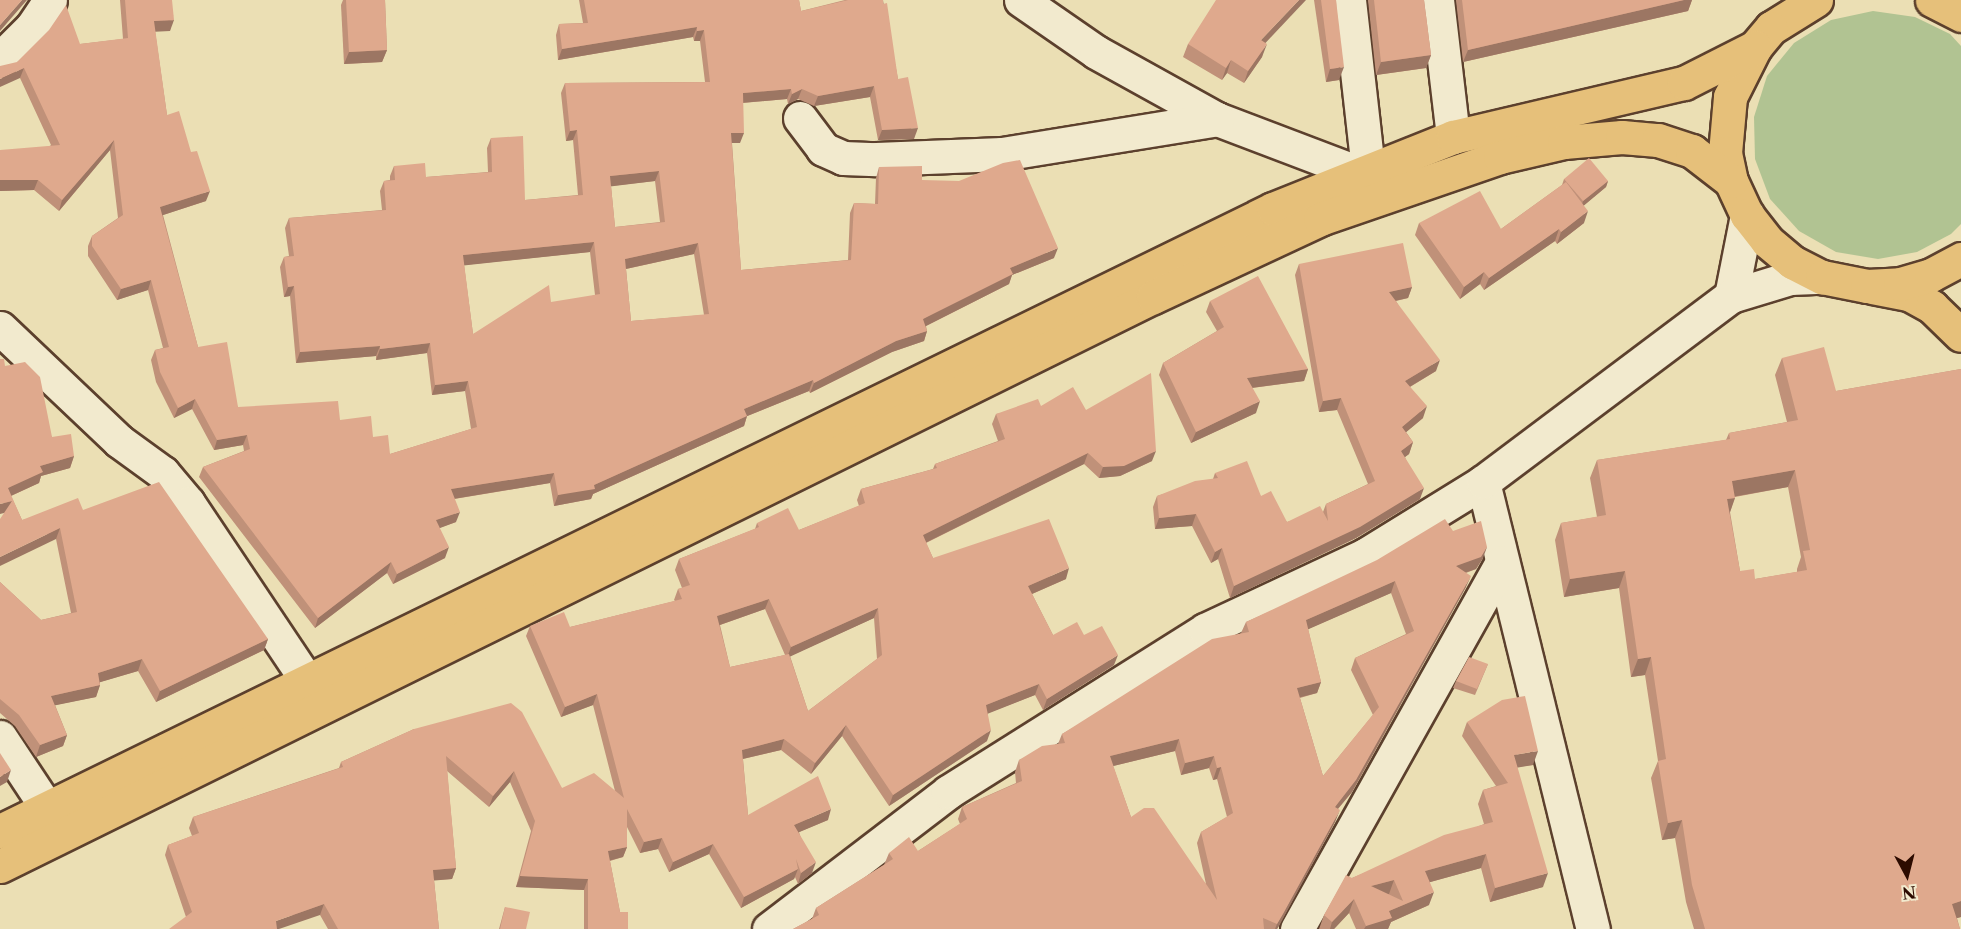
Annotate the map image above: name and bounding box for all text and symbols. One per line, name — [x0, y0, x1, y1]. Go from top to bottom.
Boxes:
north arrow — [1877, 845, 1937, 905]
text: N — [1901, 882, 1917, 904]

